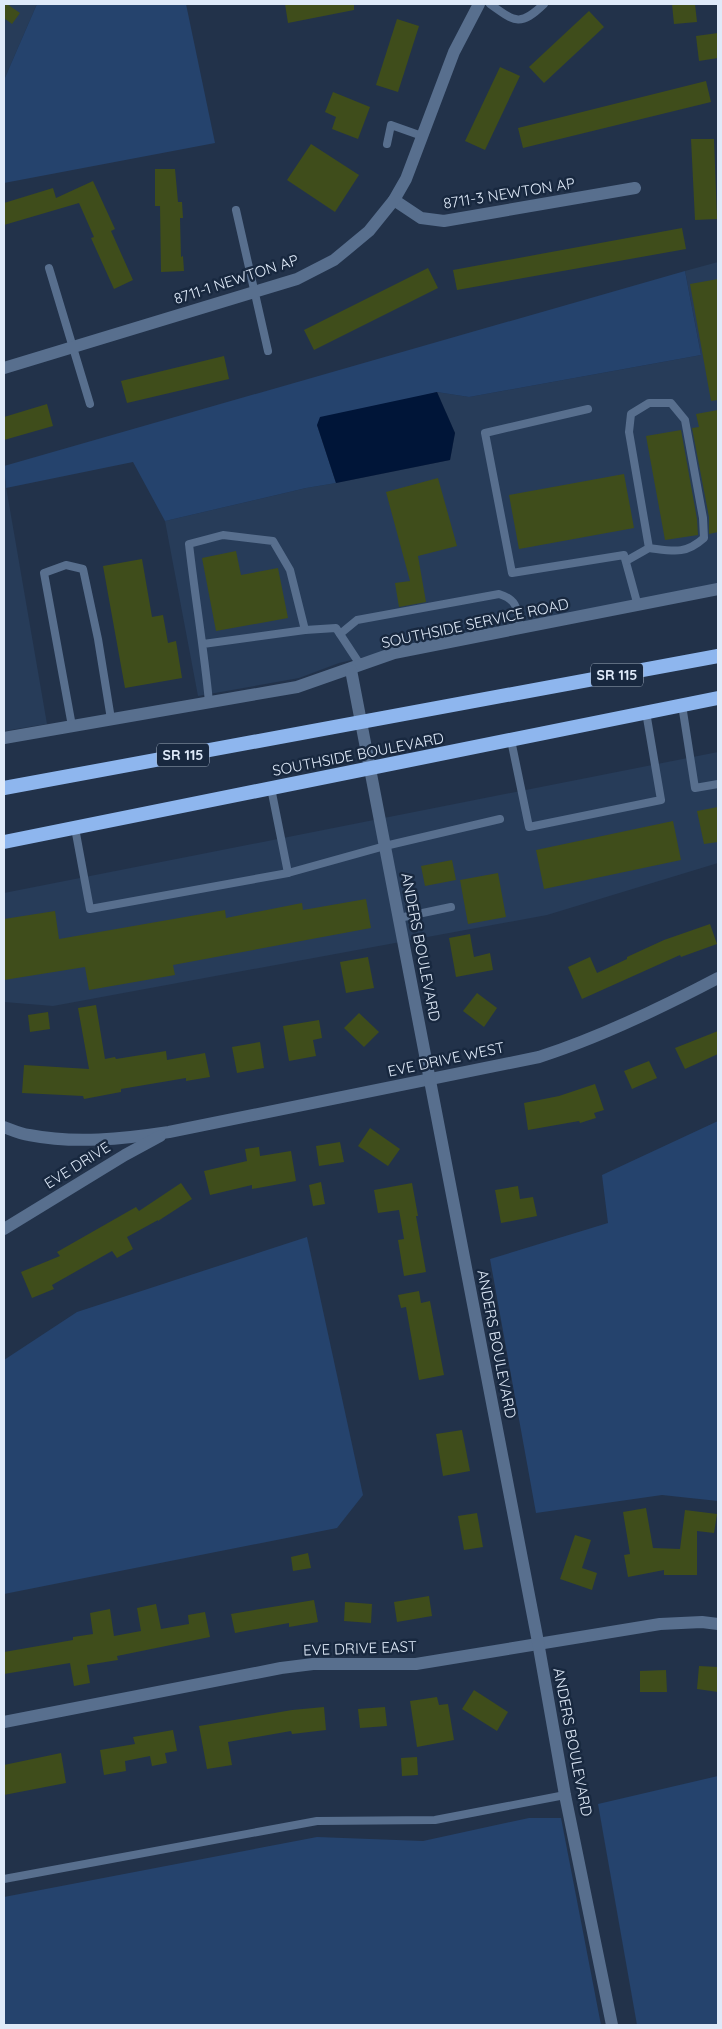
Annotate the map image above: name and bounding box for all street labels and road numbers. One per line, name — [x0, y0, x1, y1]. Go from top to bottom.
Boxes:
street label: 8711-3 NEWTON AP — [442, 173, 576, 213]
street label: 8711-1 NEWTON AP — [171, 250, 301, 308]
street label: SOUTHSIDE SERVICE ROAD — [380, 594, 570, 652]
road number: SR 115 — [591, 664, 643, 686]
street label: SOUTHSIDE BOULEVARD — [271, 728, 446, 780]
road number: SR 115 — [157, 744, 209, 766]
street label: ANDERS BOULEVARD — [397, 871, 445, 1023]
street label: EVE DRIVE WEST — [386, 1037, 506, 1081]
street label: EVE DRIVE — [41, 1137, 113, 1193]
street label: ANDERS BOULEVARD — [473, 1268, 521, 1420]
street label: EVE DRIVE EAST — [303, 1637, 417, 1659]
street label: ANDERS BOULEVARD — [549, 1666, 597, 1818]

